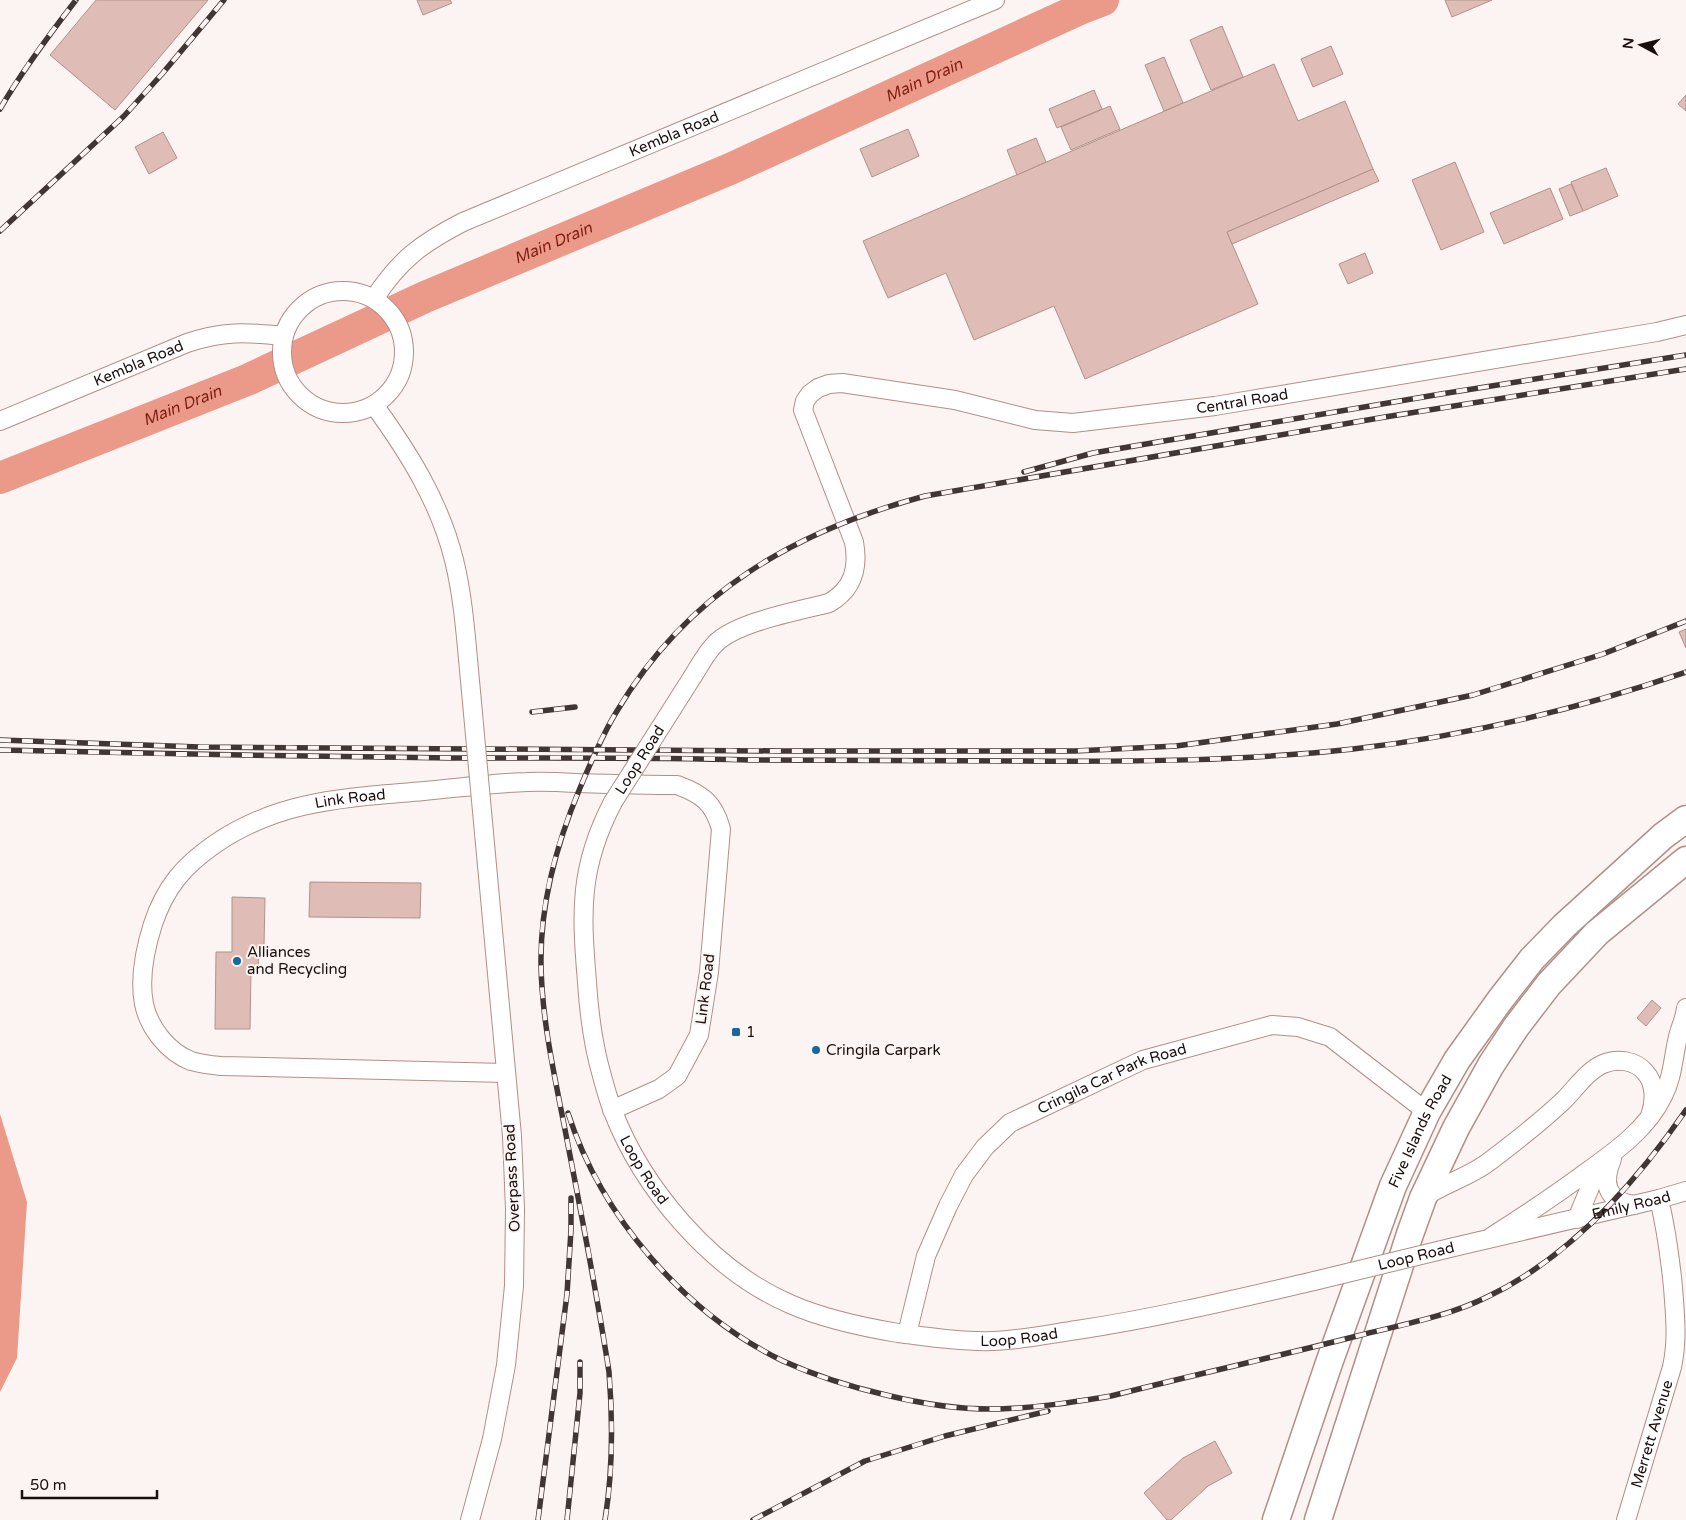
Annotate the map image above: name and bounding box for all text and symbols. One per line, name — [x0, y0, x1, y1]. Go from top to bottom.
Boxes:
north arrow — [1616, 20, 1666, 70]
text: N — [1619, 37, 1638, 50]
water label: Main Drain — [882, 53, 967, 107]
street label: Kembla Road — [626, 107, 722, 161]
water label: Main Drain — [511, 217, 596, 269]
street label: Kembla Road — [91, 337, 186, 390]
water label: Main Drain — [140, 381, 226, 430]
street label: Central Road — [1195, 385, 1290, 417]
street label: Loop Road — [611, 722, 668, 798]
street label: Link Road — [313, 785, 386, 812]
place label: Alliances and Recycling — [247, 943, 347, 978]
street label: Link Road — [692, 953, 718, 1025]
marker: Alliances and Recycling — [231, 955, 243, 967]
place label: 1 — [746, 1023, 755, 1041]
marker: 1 — [730, 1026, 742, 1038]
street label: Cringila Car Park Road — [1034, 1040, 1188, 1118]
place label: Cringila Carpark — [826, 1041, 941, 1059]
marker: Cringila Carpark — [810, 1044, 822, 1056]
street label: Five Islands Road — [1384, 1071, 1456, 1191]
street label: Overpass Road — [500, 1124, 524, 1232]
street label: Loop Road — [616, 1133, 672, 1208]
street label: Emily Road — [1590, 1187, 1673, 1223]
street label: Loop Road — [1376, 1238, 1456, 1274]
street label: Loop Road — [980, 1324, 1059, 1350]
street label: Merrett Avenue — [1627, 1378, 1677, 1490]
scale bar — [22, 1468, 158, 1500]
text: 50 m — [30, 1476, 67, 1494]

